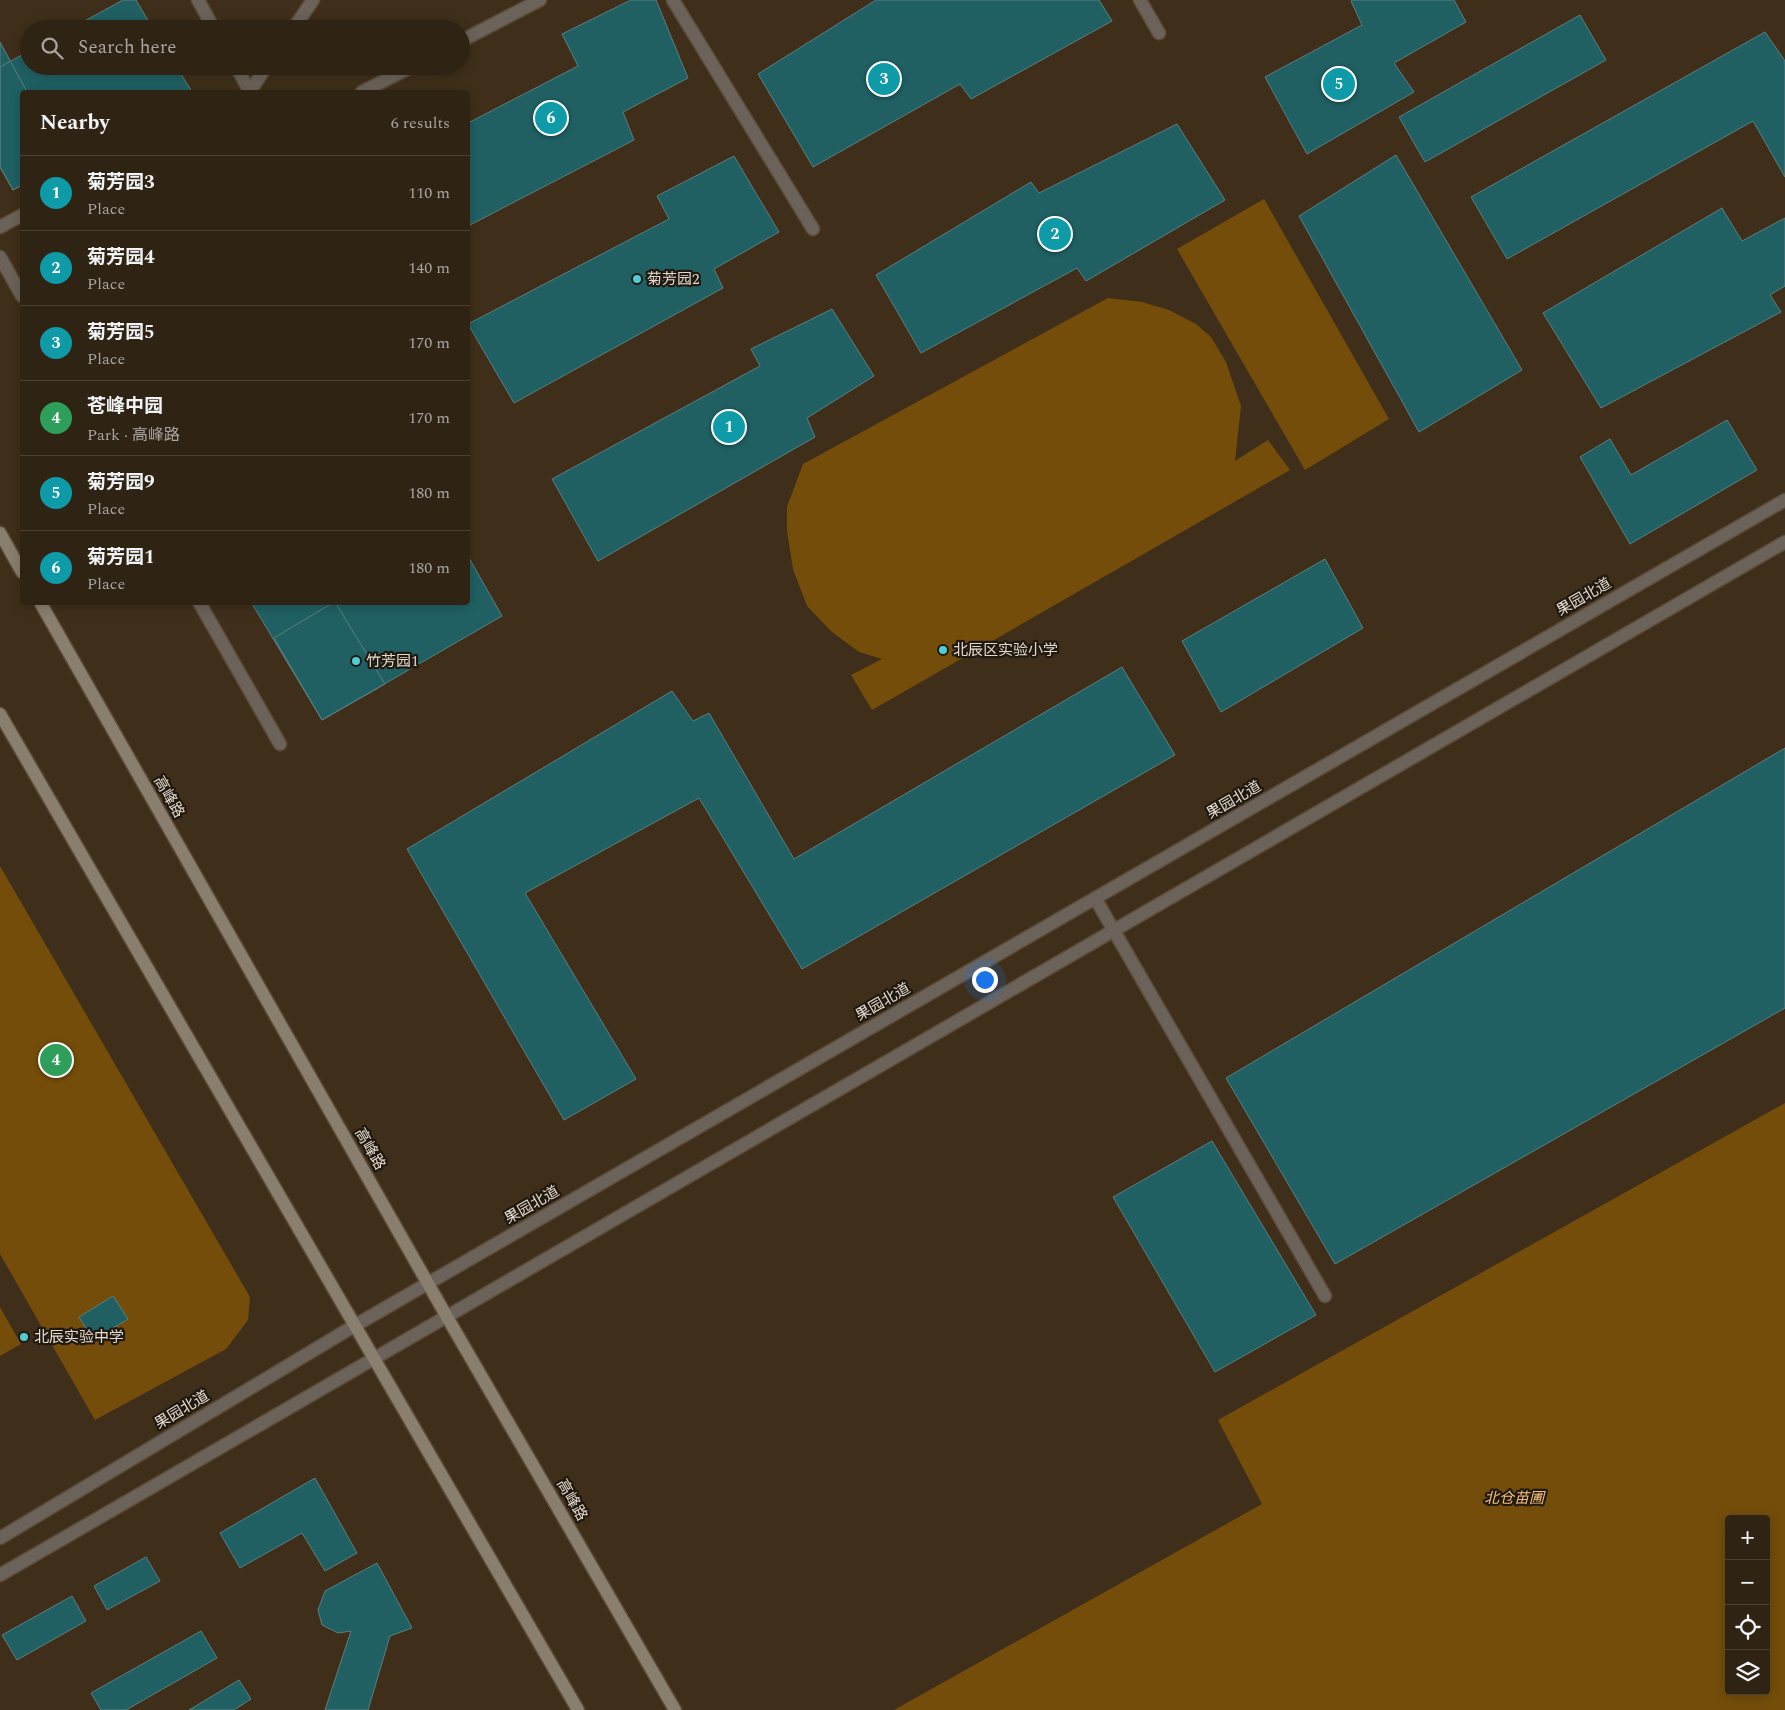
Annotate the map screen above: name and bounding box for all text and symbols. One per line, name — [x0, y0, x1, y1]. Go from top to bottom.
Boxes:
search box — [20, 20, 470, 75]
text: Search here — [78, 33, 177, 62]
icon: search — [38, 34, 66, 62]
pin: 3 — [868, 60, 900, 98]
pin: 5 — [1323, 65, 1355, 103]
pin: 6 — [535, 99, 567, 137]
text: Nearby — [40, 107, 110, 139]
text: 6 results — [391, 111, 450, 135]
text: 菊芳园3 — [87, 168, 155, 197]
text: 1 — [52, 181, 60, 205]
text: 110 m — [408, 181, 450, 205]
text: Place — [87, 197, 125, 221]
pin: 2 — [1039, 215, 1071, 253]
text: 菊芳园4 — [87, 243, 155, 272]
text: 2 — [52, 256, 60, 280]
text: 140 m — [408, 256, 450, 280]
place label: 菊芳园2 — [647, 268, 700, 291]
text: Place — [87, 272, 125, 296]
marker: 菊芳园2 — [631, 273, 643, 285]
text: 菊芳园5 — [87, 318, 155, 347]
text: 3 — [52, 331, 60, 355]
text: 170 m — [408, 331, 450, 355]
text: Place — [87, 347, 125, 371]
text: 苍峰中园 — [87, 392, 163, 421]
text: 4 — [52, 406, 60, 430]
text: 170 m — [408, 406, 450, 430]
pin: 1 — [713, 408, 745, 446]
text: Park · 高峰路 — [87, 423, 180, 447]
text: 菊芳园9 — [87, 468, 155, 497]
text: 5 — [52, 481, 60, 505]
text: 180 m — [408, 481, 450, 505]
text: Place — [87, 497, 125, 521]
text: 菊芳园1 — [87, 543, 155, 572]
text: 6 — [52, 556, 60, 580]
text: 180 m — [408, 556, 450, 580]
text: Place — [87, 572, 125, 596]
street label: 果园北道 — [1552, 572, 1616, 622]
place label: 北辰区实验小学 — [953, 639, 1058, 662]
marker: 北辰区实验小学 — [937, 644, 949, 656]
place label: 竹芳园1 — [366, 650, 419, 673]
marker: 竹芳园1 — [350, 655, 362, 667]
street label: 高峰路 — [148, 772, 190, 822]
street label: 果园北道 — [1202, 775, 1266, 825]
your location — [972, 967, 998, 993]
street label: 果园北道 — [851, 977, 915, 1027]
pin: 4 — [40, 1041, 72, 1079]
street label: 高峰路 — [349, 1124, 391, 1174]
street label: 果园北道 — [500, 1180, 564, 1230]
place label: 北辰实验中学 — [34, 1326, 124, 1349]
marker: 北辰实验中学 — [18, 1331, 30, 1343]
street label: 果园北道 — [150, 1385, 214, 1435]
street label: 高峰路 — [551, 1475, 593, 1525]
park label: 北仓苗圃 — [1484, 1487, 1546, 1510]
map controls — [1725, 1515, 1770, 1695]
button: + — [1725, 1515, 1770, 1560]
button: − — [1725, 1560, 1770, 1605]
button: locate — [1725, 1605, 1770, 1650]
button: layers — [1725, 1650, 1770, 1695]

